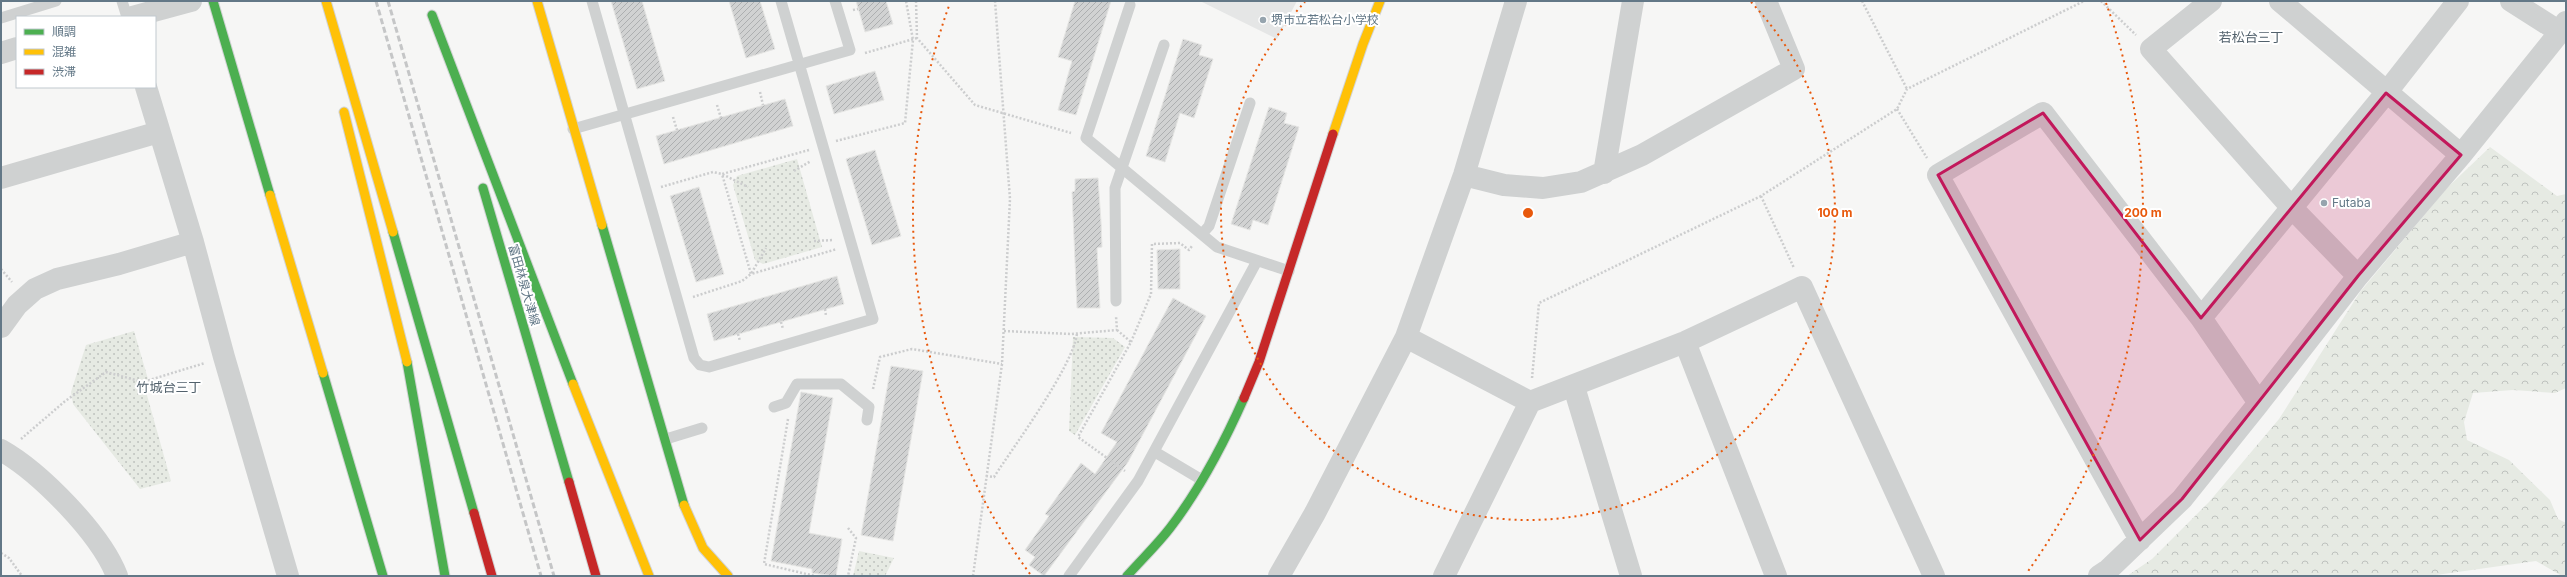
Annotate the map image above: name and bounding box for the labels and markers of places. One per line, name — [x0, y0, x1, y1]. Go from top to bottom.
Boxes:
place label: 堺市立若松台小学校 — [1271, 12, 1379, 27]
marker: 堺市立若松台小学校 — [1258, 15, 1268, 25]
place label: Futaba — [2332, 195, 2371, 210]
marker: Futaba — [2319, 198, 2329, 208]
centre of rings — [1521, 206, 1535, 220]

